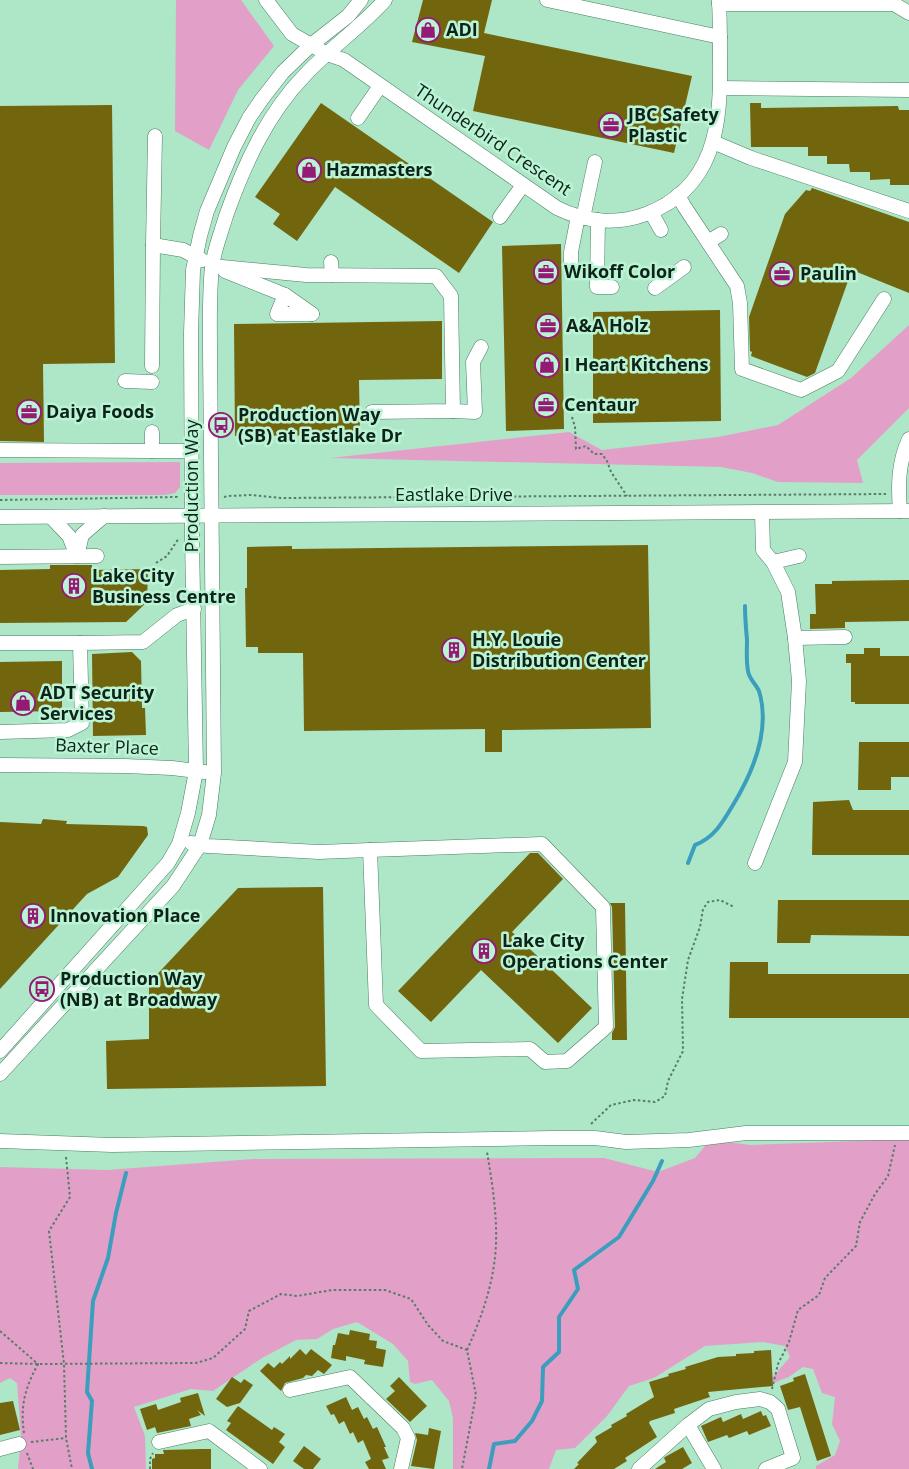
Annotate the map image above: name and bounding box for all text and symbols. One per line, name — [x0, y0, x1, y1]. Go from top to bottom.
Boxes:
shop icon: ADI — [415, 17, 441, 43]
place label: ADI — [446, 17, 478, 41]
street label: Thunderbird Crescent — [411, 78, 576, 200]
place label: JBC Safety Plastic — [626, 102, 719, 147]
office icon: JBC Safety Plastic — [598, 112, 624, 138]
shop icon: Hazmasters — [296, 157, 322, 183]
place label: Hazmasters — [326, 157, 433, 181]
office icon: Wikoff Color — [533, 259, 559, 285]
place label: Wikoff Color — [564, 259, 675, 283]
office icon: Paulin — [769, 261, 795, 287]
place label: Paulin — [800, 261, 857, 285]
office icon: A&A Holz — [535, 313, 561, 339]
place label: A&A Holz — [566, 313, 648, 337]
shop icon: I Heart Kitchens — [534, 352, 560, 378]
place label: I Heart Kitchens — [564, 352, 708, 376]
office icon: Centaur — [533, 392, 559, 418]
place label: Centaur — [564, 392, 637, 416]
office icon: Daiya Foods — [16, 399, 42, 425]
place label: Daiya Foods — [46, 399, 154, 423]
place label: Production Way (SB) at Eastlake Dr — [238, 402, 402, 447]
bus stop icon: Production Way (SB) at Eastlake Dr — [208, 412, 234, 438]
street label: Production Way — [179, 419, 203, 552]
street label: Eastlake Drive — [395, 482, 513, 506]
place label: Lake City Business Centre — [92, 563, 236, 608]
building icon: Lake City Business Centre — [61, 573, 87, 599]
place label: H.Y. Louie Distribution Center — [472, 627, 646, 672]
building icon: H.Y. Louie Distribution Center — [441, 637, 467, 663]
place label: ADT Security Services — [40, 680, 155, 725]
shop icon: ADT Security Services — [10, 690, 36, 716]
street label: Baxter Place — [55, 732, 159, 760]
building icon: Innovation Place — [20, 903, 46, 929]
place label: Innovation Place — [50, 903, 200, 927]
place label: Lake City Operations Center — [502, 928, 668, 973]
building icon: Lake City Operations Center — [471, 938, 497, 964]
place label: Production Way (NB) at Broadway — [60, 966, 218, 1011]
bus stop icon: Production Way (NB) at Broadway — [29, 976, 55, 1002]

